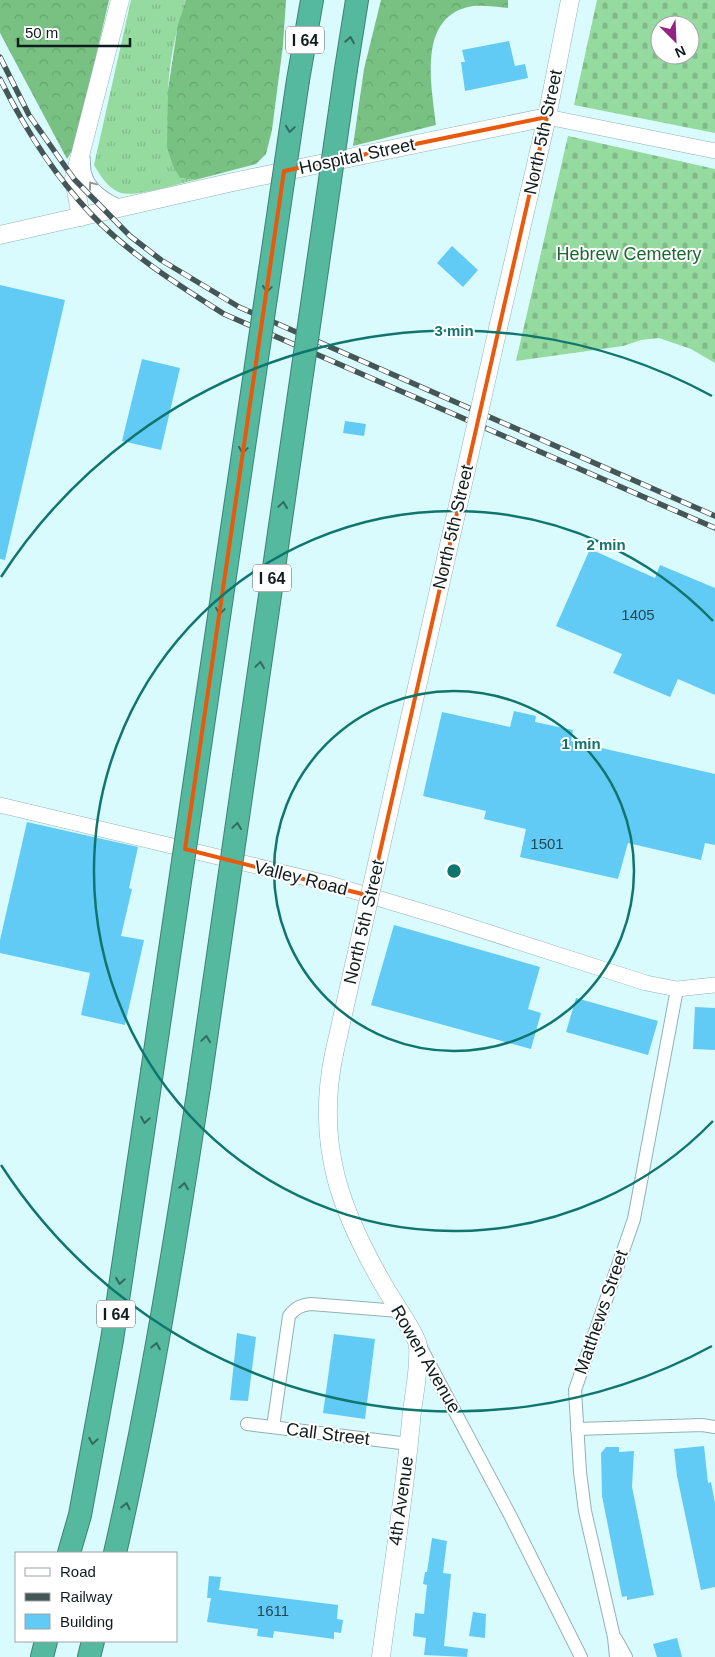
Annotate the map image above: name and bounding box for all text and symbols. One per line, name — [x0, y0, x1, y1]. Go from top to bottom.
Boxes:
scale bar — [18, 15, 130, 47]
north arrow — [650, 15, 700, 65]
text: 50 m — [25, 24, 58, 41]
road number: I 64 — [286, 26, 324, 54]
one-way arrow — [345, 35, 355, 44]
text: N — [672, 43, 688, 61]
street label: North 5th Street — [520, 68, 566, 196]
one-way arrow — [286, 124, 296, 133]
street label: Hospital Street — [297, 134, 417, 178]
one-way arrow — [89, 181, 98, 191]
park label: Hebrew Cemetery — [556, 244, 702, 264]
one-way arrow — [262, 286, 273, 294]
text: 3 min — [434, 322, 474, 339]
one-way arrow — [239, 446, 249, 455]
street label: North 5th Street — [429, 463, 477, 591]
one-way arrow — [277, 500, 288, 508]
text: 2 min — [586, 536, 626, 553]
road number: I 64 — [253, 564, 291, 592]
house number: 1405 — [621, 606, 655, 623]
one-way arrow — [215, 607, 226, 615]
one-way arrow — [254, 661, 265, 669]
text: 1 min — [561, 735, 601, 752]
one-way arrow — [231, 822, 242, 830]
house number: 1501 — [530, 835, 564, 852]
street label: Valley Road — [252, 857, 350, 899]
street label: North 5th Street — [340, 858, 388, 986]
centre of rings — [445, 862, 463, 880]
one-way arrow — [200, 1035, 211, 1043]
one-way arrow — [140, 1117, 151, 1125]
one-way arrow — [178, 1182, 189, 1190]
street label: Matthews Street — [570, 1247, 632, 1377]
one-way arrow — [116, 1277, 126, 1285]
road number: I 64 — [97, 1300, 135, 1328]
street label: Rowen Avenue — [387, 1302, 465, 1416]
one-way arrow — [151, 1342, 161, 1351]
street label: Call Street — [285, 1419, 371, 1449]
one-way arrow — [88, 1437, 99, 1446]
street label: 4th Avenue — [385, 1455, 417, 1547]
one-way arrow — [120, 1501, 131, 1510]
legend — [15, 1552, 178, 1642]
text: Road — [60, 1563, 96, 1580]
text: Railway — [60, 1588, 113, 1605]
house number: 1611 — [257, 1602, 289, 1619]
text: Building — [60, 1613, 113, 1630]

